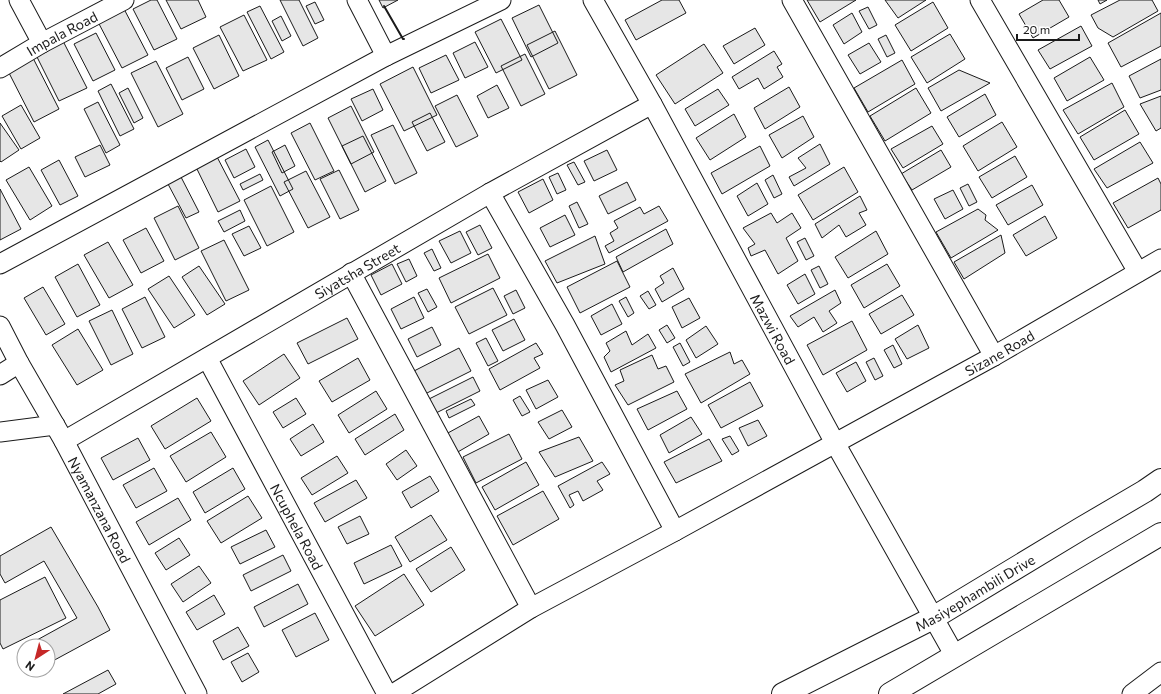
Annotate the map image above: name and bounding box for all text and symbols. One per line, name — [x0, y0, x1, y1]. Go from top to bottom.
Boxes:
street label: Impala Road — [23, 7, 100, 59]
scale bar — [1017, 16, 1079, 42]
text: 20 m — [1023, 22, 1050, 36]
street label: Siyatsha Street — [311, 239, 403, 302]
street label: Mazwi Road — [747, 291, 799, 367]
street label: Sizane Road — [962, 326, 1037, 379]
street label: Nyamanzana Road — [65, 453, 135, 565]
street label: Ncuphela Road — [267, 480, 327, 572]
street label: Masiyephambili Drive — [912, 550, 1038, 634]
north arrow — [16, 638, 56, 678]
text: N — [23, 659, 37, 674]

